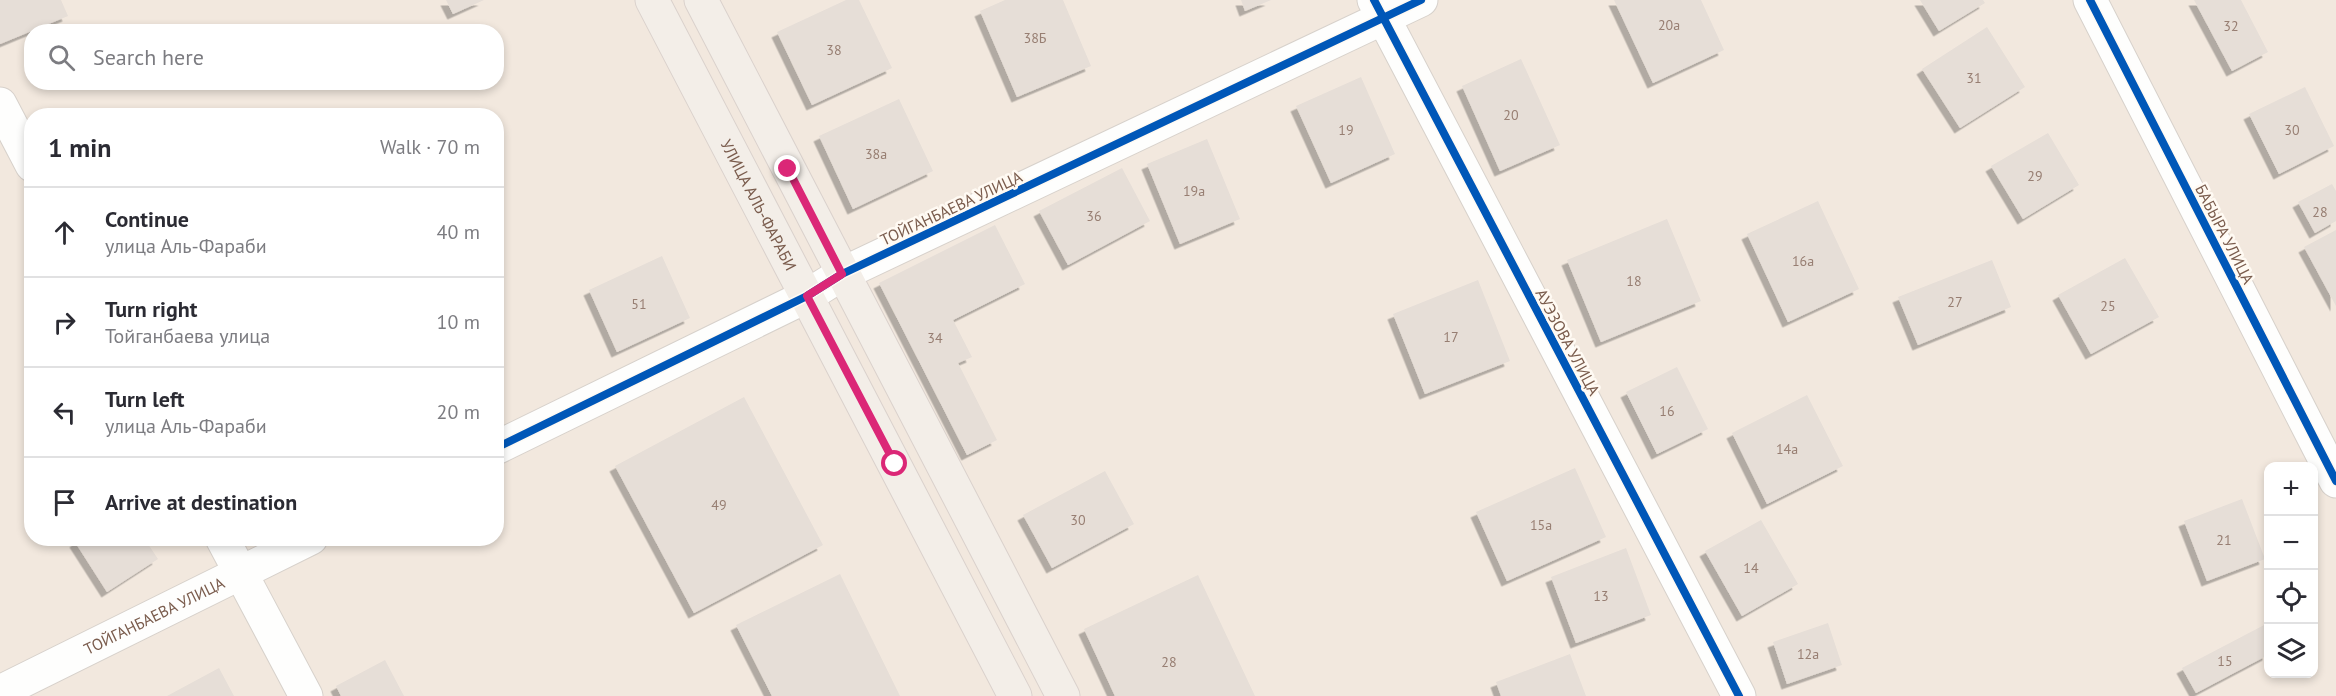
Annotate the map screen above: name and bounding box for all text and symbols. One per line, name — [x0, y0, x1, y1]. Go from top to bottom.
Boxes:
house number: 20а — [1658, 16, 1680, 34]
house number: 32 — [2223, 17, 2239, 35]
search box — [24, 24, 504, 90]
house number: 38Б — [1024, 29, 1047, 47]
icon: search — [45, 41, 78, 74]
house number: 38 — [826, 41, 842, 59]
text: Search here — [93, 43, 204, 71]
house number: 31 — [1966, 69, 1982, 87]
house number: 20 — [1503, 106, 1519, 124]
house number: 19 — [1338, 121, 1354, 139]
house number: 30 — [2284, 121, 2300, 139]
text: 1 min — [48, 131, 111, 164]
text: Walk · 70 m — [380, 134, 480, 160]
street label: УЛИЦА АЛЬ-ФАРАБИ — [716, 136, 801, 274]
house number: 38а — [865, 145, 887, 163]
route end — [774, 155, 800, 181]
street label: ТОЙГАНБАЕВА УЛИЦА — [877, 166, 1026, 250]
house number: 29 — [2027, 167, 2043, 185]
street label: БАБЫРА УЛИЦА — [2191, 181, 2259, 288]
house number: 19а — [1183, 182, 1205, 200]
house number: 28 — [2312, 203, 2328, 221]
text: Continue — [105, 205, 189, 233]
house number: 36 — [1086, 207, 1102, 225]
icon: ahead — [48, 216, 81, 249]
text: 40 m — [437, 219, 480, 245]
text: улица Аль-Фараби — [105, 233, 267, 259]
house number: 16а — [1792, 252, 1814, 270]
house number: 18 — [1626, 272, 1642, 290]
street label: АУЭЗОВА УЛИЦА — [1532, 285, 1605, 399]
house number: 27 — [1947, 293, 1963, 311]
text: Turn right — [105, 295, 197, 323]
house number: 51 — [631, 295, 647, 313]
house number: 25 — [2100, 297, 2116, 315]
icon: right — [48, 306, 81, 339]
text: 10 m — [437, 309, 480, 335]
text: Тойганбаева улица — [105, 323, 270, 349]
house number: 17 — [1443, 328, 1459, 346]
house number: 34 — [927, 329, 943, 347]
text: Turn left — [105, 385, 185, 413]
icon: left — [48, 396, 81, 429]
text: 20 m — [437, 399, 480, 425]
house number: 16 — [1659, 402, 1675, 420]
text: улица Аль-Фараби — [105, 413, 267, 439]
house number: 14а — [1776, 440, 1798, 458]
route start — [881, 450, 907, 476]
map controls — [2264, 462, 2318, 678]
button: + — [2264, 462, 2318, 516]
icon: arrive — [48, 486, 81, 519]
text: Arrive at destination — [105, 488, 297, 516]
house number: 49 — [711, 496, 727, 514]
house number: 30 — [1070, 511, 1086, 529]
house number: 15а — [1530, 516, 1552, 534]
button: − — [2264, 516, 2318, 570]
house number: 21 — [2216, 531, 2232, 549]
house number: 14 — [1743, 559, 1759, 577]
button: locate — [2264, 570, 2318, 624]
street label: ТОЙГАНБАЕВА УЛИЦА — [81, 572, 228, 659]
house number: 13 — [1593, 587, 1609, 605]
button: layers — [2264, 624, 2318, 678]
house number: 12а — [1797, 645, 1819, 663]
house number: 15 — [2217, 652, 2233, 670]
house number: 28 — [1161, 653, 1177, 671]

